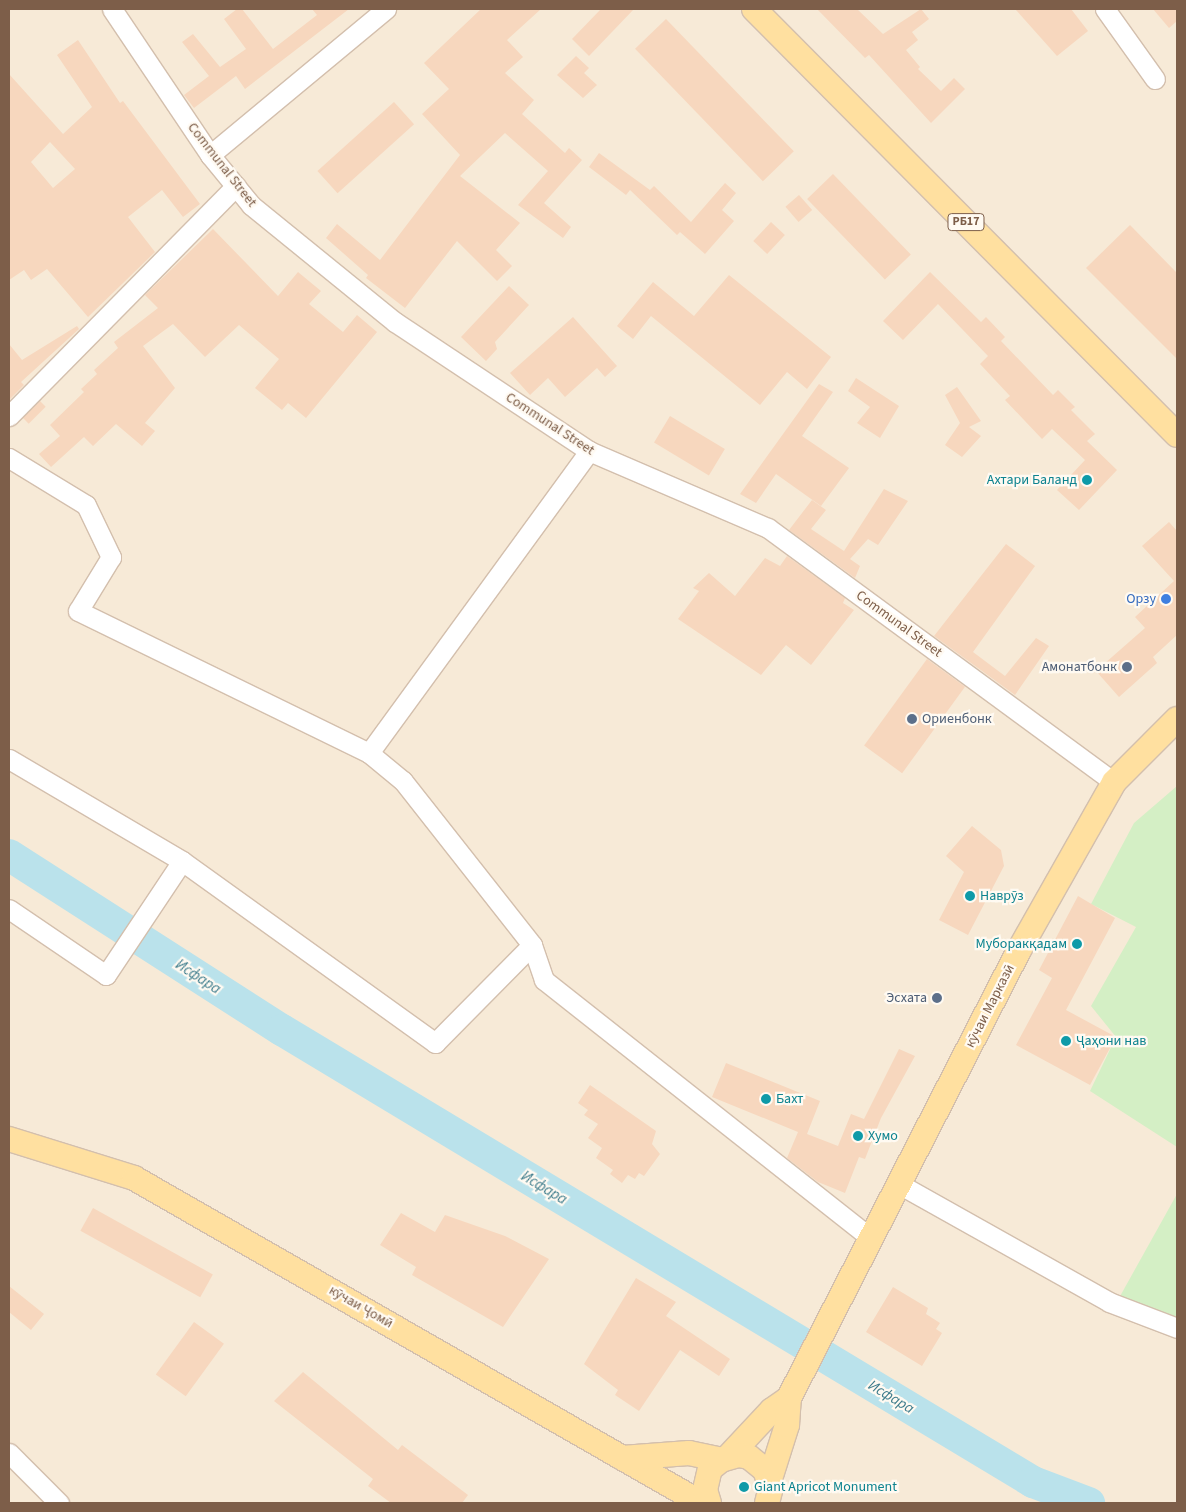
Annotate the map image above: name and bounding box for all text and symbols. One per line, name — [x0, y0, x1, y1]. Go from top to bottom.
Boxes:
street label: Communal Street — [184, 119, 260, 211]
road number: РБ17 — [947, 212, 985, 232]
street label: Communal Street — [502, 389, 598, 459]
place label: Ахтари Баланд — [987, 472, 1077, 488]
marker: Ахтари Баланд — [1081, 474, 1093, 486]
street label: Communal Street — [853, 587, 945, 661]
place label: Орзу — [1126, 591, 1156, 607]
marker: Орзу — [1160, 593, 1172, 605]
place label: Амонатбонк — [1042, 659, 1117, 675]
marker: Амонатбонк — [1121, 661, 1133, 673]
place label: Ориенбонк — [922, 711, 992, 727]
marker: Ориенбонк — [906, 713, 918, 725]
place label: Наврӯз — [980, 888, 1024, 904]
marker: Наврӯз — [964, 890, 976, 902]
place label: Муборакқадам — [976, 936, 1067, 952]
marker: Муборакқадам — [1071, 938, 1083, 950]
water label: Исфара — [172, 956, 224, 998]
street label: кӯчаи Марказӣ — [962, 961, 1018, 1051]
place label: Эсхата — [886, 990, 927, 1006]
marker: Эсхата — [931, 992, 943, 1004]
place label: Ҷаҳони нав — [1076, 1033, 1146, 1049]
marker: Ҷаҳони нав — [1060, 1035, 1072, 1047]
place label: Бахт — [776, 1091, 804, 1107]
marker: Бахт — [760, 1093, 772, 1105]
place label: Хумо — [868, 1128, 898, 1144]
marker: Хумо — [852, 1130, 864, 1142]
water label: Исфара — [518, 1167, 570, 1209]
street label: кӯчаи Ҷомӣ — [326, 1282, 396, 1332]
water label: Исфара — [865, 1376, 917, 1418]
place label: Giant Apricot Monument — [754, 1479, 897, 1495]
marker: Giant Apricot Monument — [738, 1481, 750, 1493]

